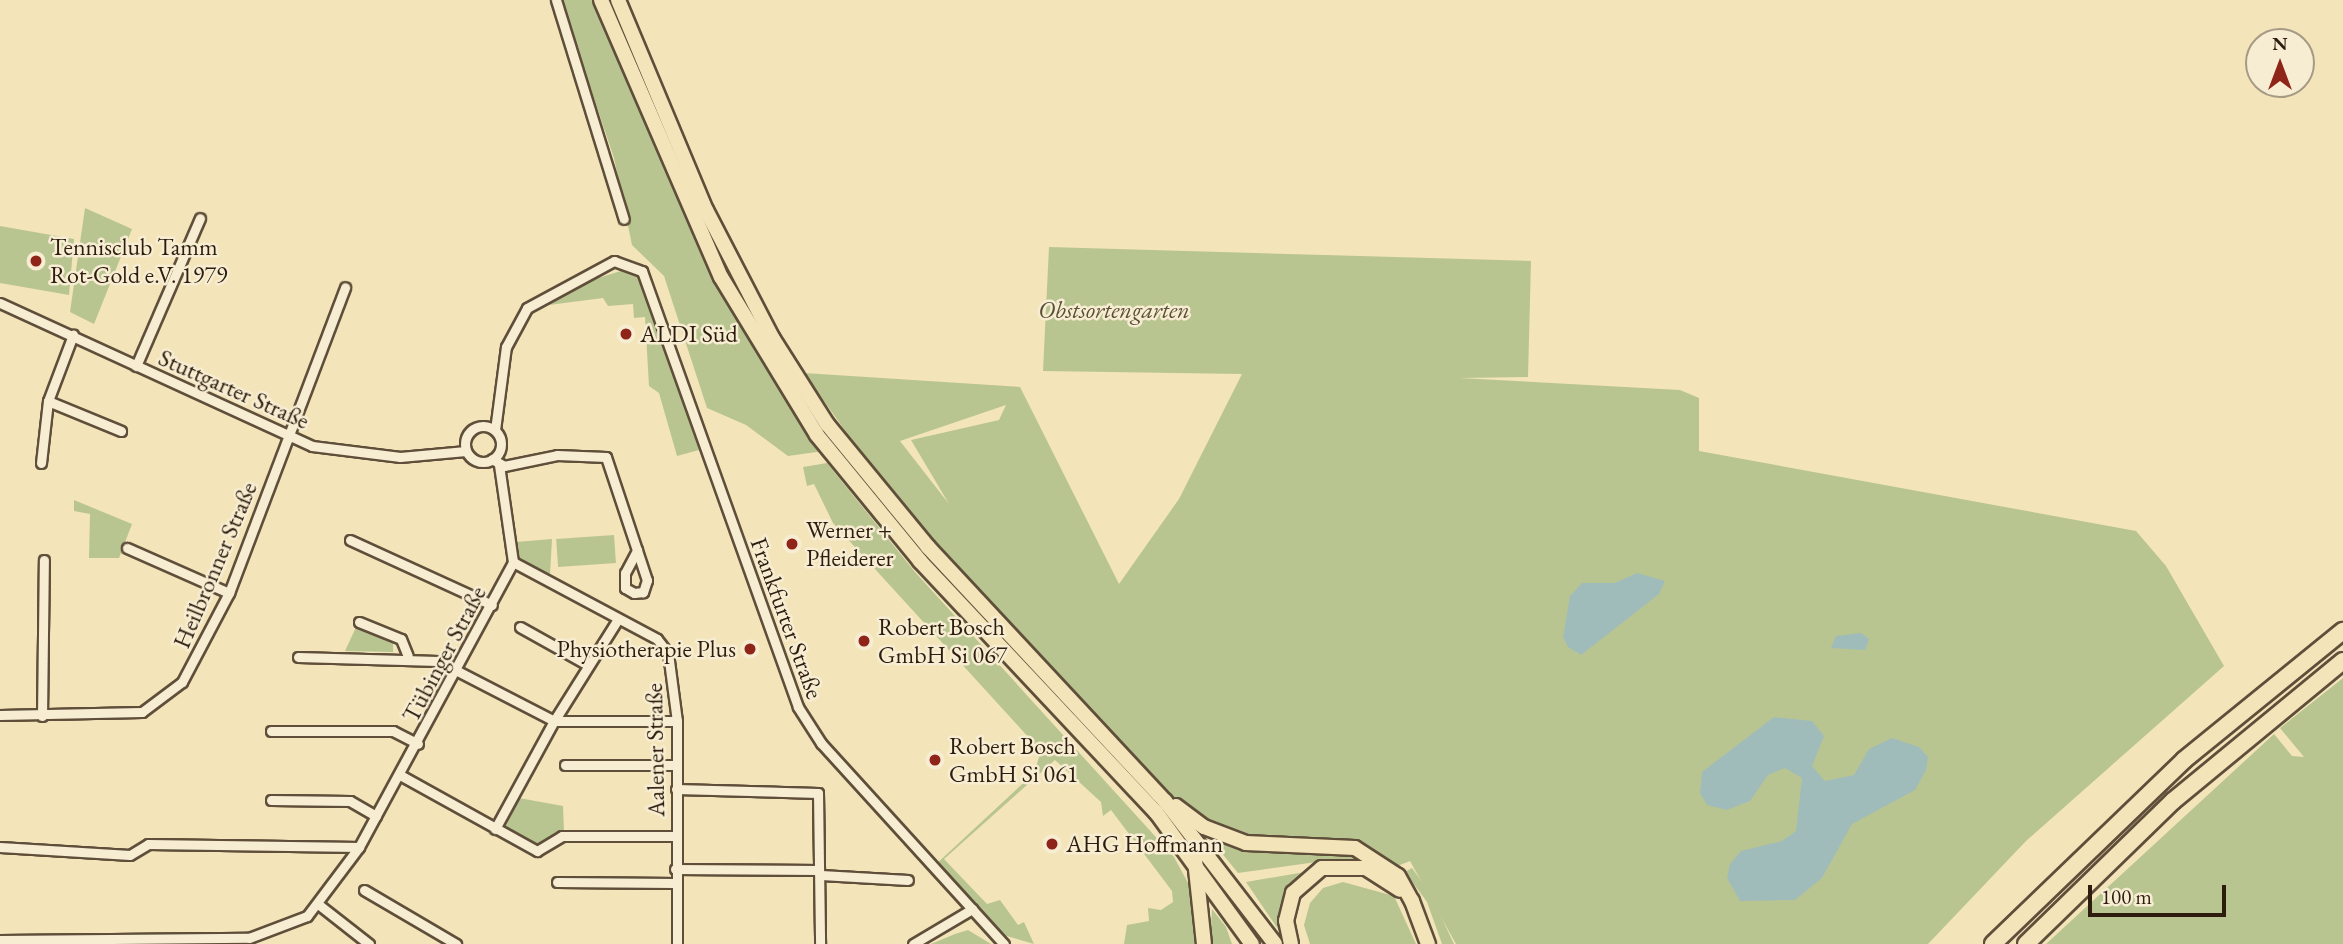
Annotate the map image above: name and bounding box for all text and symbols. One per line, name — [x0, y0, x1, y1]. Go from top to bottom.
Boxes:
north arrow — [2245, 28, 2315, 98]
text: N — [2272, 31, 2288, 56]
place label: Tennisclub Tamm Rot-Gold e.V. 1979 — [50, 233, 227, 289]
marker: Tennisclub Tamm Rot-Gold e.V. 1979 — [28, 253, 44, 269]
park label: Obstsortengarten — [1038, 296, 1190, 324]
place label: ALDI Süd — [640, 320, 738, 348]
marker: ALDI Süd — [618, 326, 634, 342]
street label: Stuttgarter Straße — [154, 343, 314, 435]
street label: Heilbronner Straße — [167, 477, 263, 653]
place label: Werner + Pfleiderer — [806, 516, 894, 572]
street label: Frankfurter Straße — [744, 533, 830, 703]
marker: Werner + Pfleiderer — [784, 536, 800, 552]
street label: Tübinger Straße — [396, 581, 492, 727]
place label: Robert Bosch GmbH Si 067 — [878, 613, 1007, 669]
marker: Robert Bosch GmbH Si 067 — [856, 633, 872, 649]
place label: Physiotherapie Plus — [557, 635, 736, 663]
marker: Physiotherapie Plus — [742, 641, 758, 657]
street label: Aalener Straße — [639, 683, 671, 817]
place label: Robert Bosch GmbH Si 061 — [949, 732, 1078, 788]
marker: Robert Bosch GmbH Si 061 — [927, 752, 943, 768]
place label: AHG Hoffmann — [1066, 830, 1223, 858]
marker: AHG Hoffmann — [1044, 836, 1060, 852]
scale bar — [2091, 870, 2229, 914]
text: 100 m — [2101, 883, 2152, 910]

